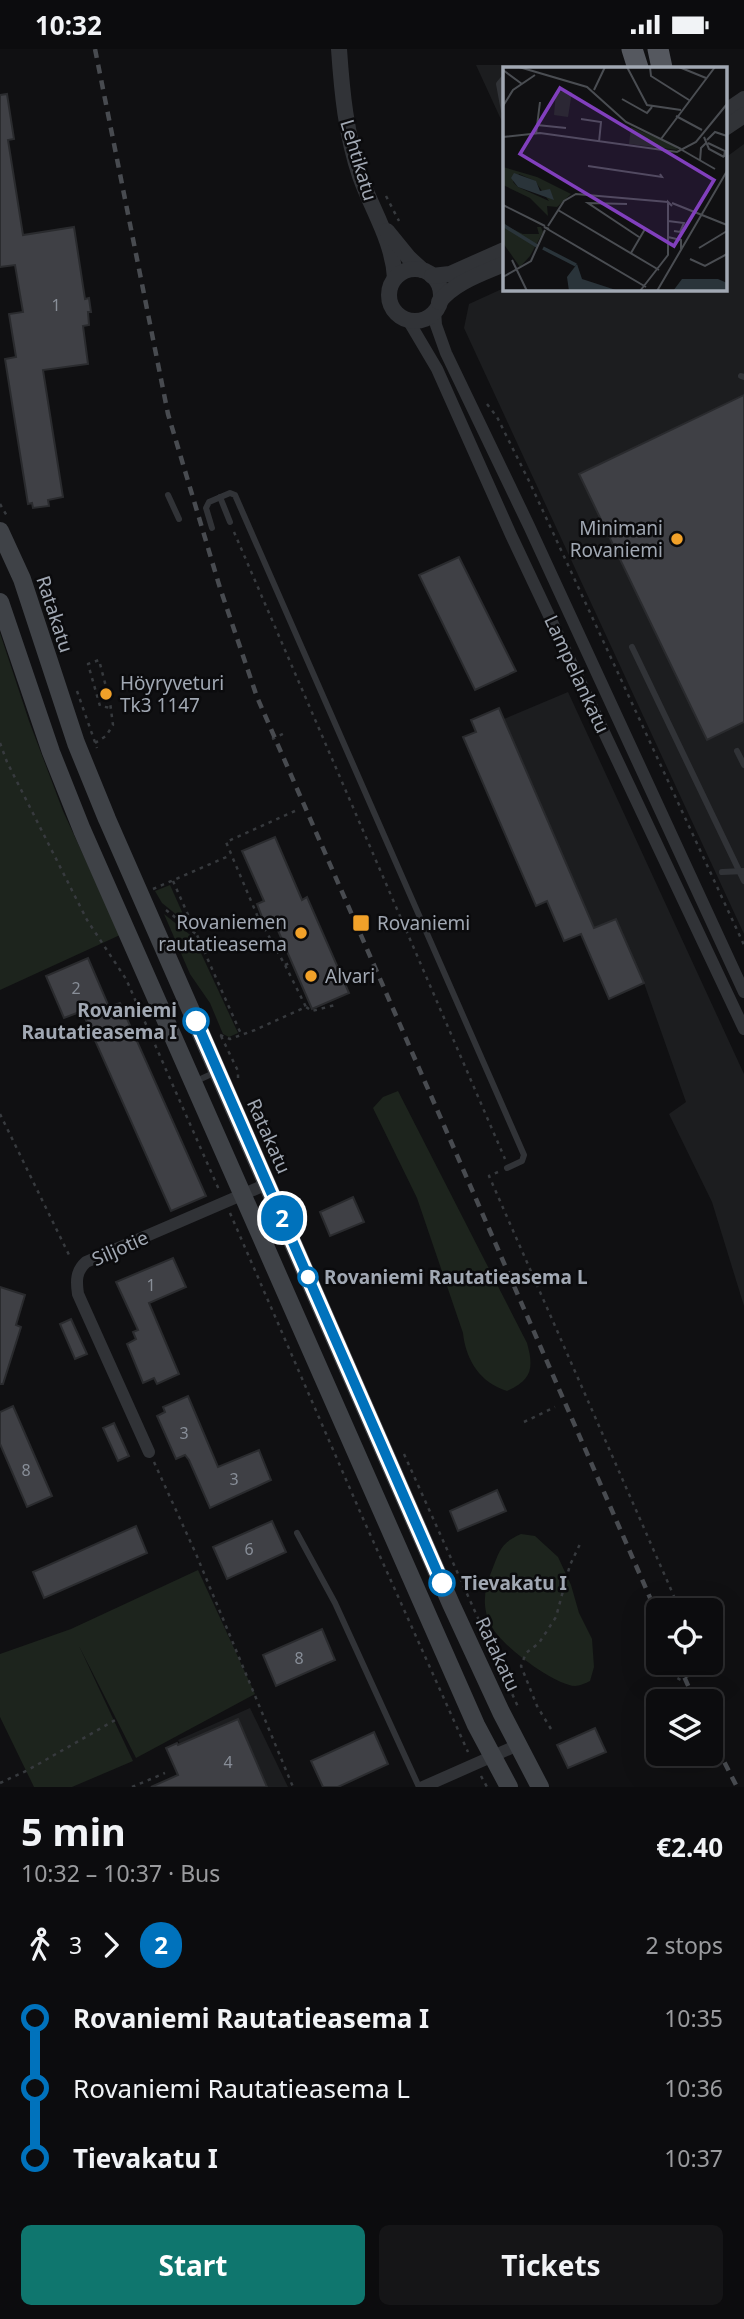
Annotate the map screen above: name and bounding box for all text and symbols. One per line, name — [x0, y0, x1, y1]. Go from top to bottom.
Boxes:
text: 10:32 — [35, 7, 102, 43]
inset map — [503, 67, 726, 291]
street label: Lehtikatu — [334, 116, 384, 204]
house number: 1 — [51, 294, 61, 316]
place label: Minimani Rovaniemi — [570, 515, 663, 563]
marker: Minimani Rovaniemi — [669, 531, 685, 547]
street label: Ratakatu — [30, 572, 80, 656]
street label: Lampelankatu — [538, 611, 616, 737]
place label: Höyryveturi Tk3 1147 — [120, 670, 224, 718]
marker: Höyryveturi Tk3 1147 — [98, 686, 114, 702]
place label: Rovaniemen rautatieasema — [158, 909, 287, 957]
place label: Rovaniemi — [377, 910, 470, 936]
marker: Rovaniemi — [351, 913, 371, 933]
marker: Rovaniemen rautatieasema — [293, 925, 309, 941]
place label: Alvari — [325, 963, 375, 989]
marker: Alvari — [303, 968, 319, 984]
house number: 2 — [71, 977, 81, 999]
place label: Rovaniemi Rautatieasema I — [21, 997, 177, 1045]
marker: Rovaniemi Rautatieasema I — [183, 1008, 209, 1034]
street label: Ratakatu — [241, 1094, 297, 1178]
line badge: 2 — [259, 1195, 305, 1241]
text: 2 — [275, 1201, 289, 1234]
street label: Siljotie — [88, 1224, 152, 1272]
place label: Rovaniemi Rautatieasema L — [324, 1264, 588, 1290]
marker: Rovaniemi Rautatieasema L — [298, 1267, 318, 1287]
house number: 1 — [146, 1274, 156, 1296]
house number: 3 — [179, 1422, 189, 1444]
house number: 8 — [21, 1459, 31, 1481]
house number: 3 — [229, 1468, 239, 1490]
house number: 6 — [244, 1538, 254, 1560]
marker: Tievakatu I — [429, 1570, 455, 1596]
place label: Tievakatu I — [461, 1570, 567, 1596]
map controls — [646, 1598, 723, 1766]
button: locate — [646, 1598, 723, 1675]
street label: Ratakatu — [469, 1613, 527, 1695]
house number: 8 — [294, 1647, 304, 1669]
button: layers — [646, 1689, 723, 1766]
house number: 4 — [223, 1751, 233, 1773]
text: 5 min — [21, 1805, 126, 1857]
text: €2.40 — [656, 1829, 723, 1865]
text: 10:32 – 10:37 · Bus — [21, 1857, 220, 1889]
icon: walk — [21, 1926, 59, 1964]
icon: forward — [92, 1926, 130, 1964]
text: 2 — [154, 1928, 168, 1961]
text: 3 — [69, 1929, 82, 1961]
text: 2 stops — [645, 1929, 723, 1961]
text: Rovaniemi Rautatieasema I — [73, 2000, 429, 2036]
text: 10:35 — [664, 2002, 723, 2034]
text: Rovaniemi Rautatieasema L — [73, 2070, 410, 2106]
text: 10:36 — [664, 2072, 723, 2104]
text: Tievakatu I — [73, 2140, 218, 2176]
text: 10:37 — [664, 2142, 723, 2174]
button: Start — [21, 2225, 365, 2305]
button: Tickets — [379, 2225, 723, 2305]

